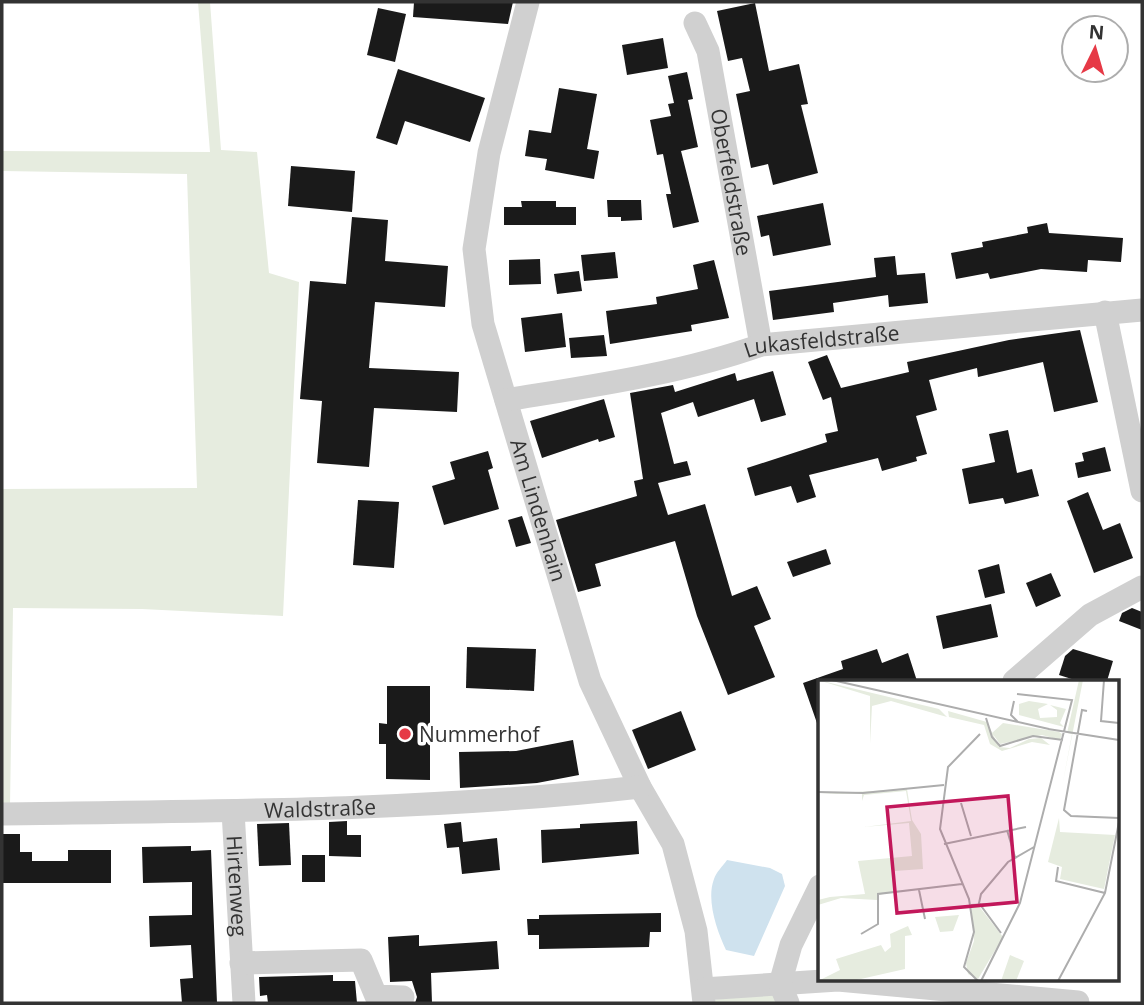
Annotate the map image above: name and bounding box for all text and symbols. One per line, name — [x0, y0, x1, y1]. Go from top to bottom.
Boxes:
north arrow — [1060, 14, 1130, 84]
text: N — [1088, 18, 1105, 46]
street label: Oberfeldstraße — [705, 106, 759, 258]
street label: Lukasfeldstraße — [740, 318, 901, 364]
street label: Am Lindenhain — [504, 435, 573, 585]
inset map — [818, 680, 1120, 981]
place label: Nummerhof — [419, 720, 541, 748]
marker: Nummerhof — [397, 726, 413, 742]
street label: Waldstraße — [264, 792, 376, 824]
street label: Hirtenweg — [220, 835, 254, 937]

